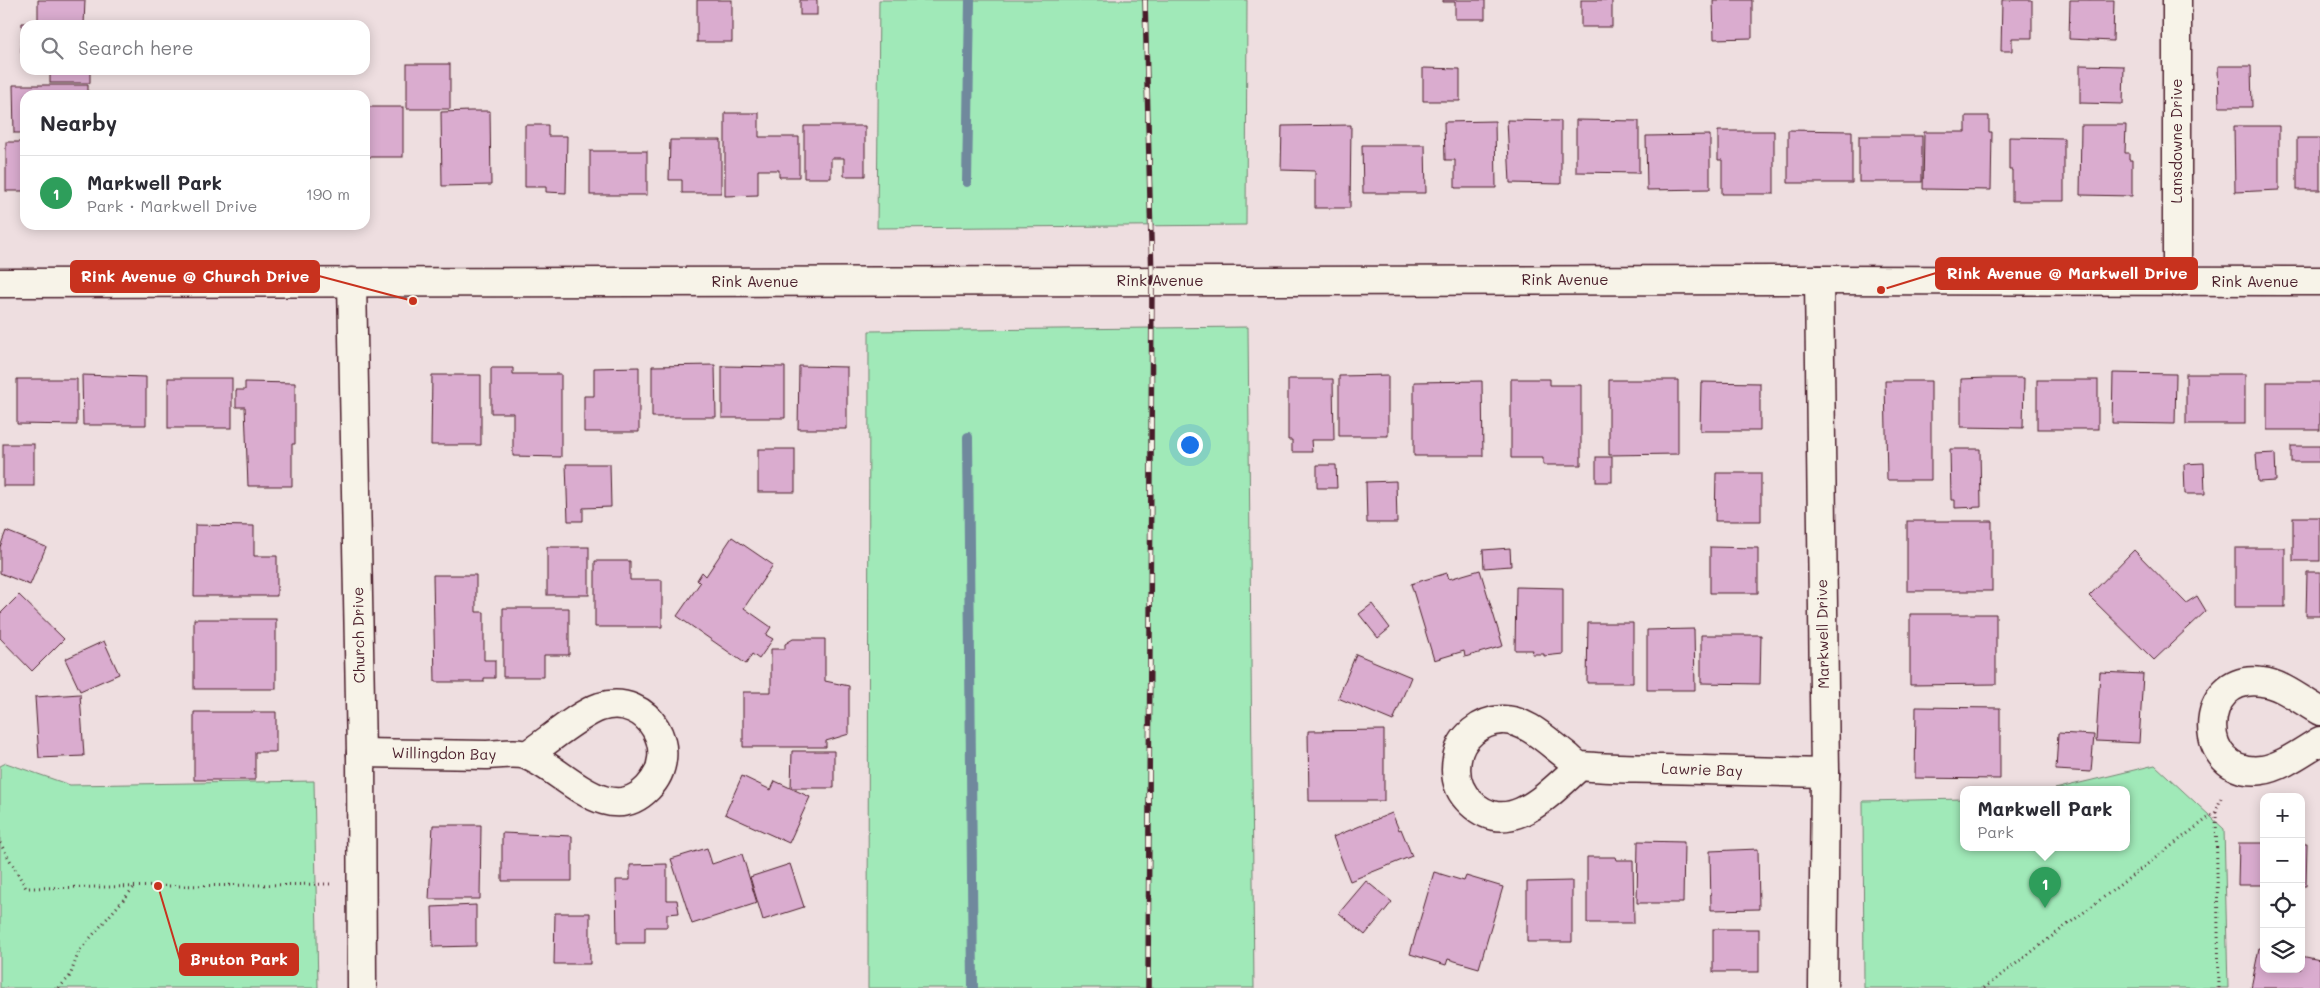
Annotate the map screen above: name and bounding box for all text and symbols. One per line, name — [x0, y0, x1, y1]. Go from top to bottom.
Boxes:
search box — [20, 20, 370, 75]
icon: search — [38, 34, 66, 62]
text: Search here — [78, 35, 194, 60]
street label: Lansdowne Drive — [2166, 79, 2186, 203]
text: Nearby — [40, 109, 117, 136]
text: Markwell Park — [87, 170, 222, 195]
text: 1 — [52, 183, 60, 204]
text: 190 m — [306, 183, 350, 204]
text: Park · Markwell Drive — [87, 195, 258, 216]
callout: Rink Avenue @ Markwell Drive — [1936, 258, 2197, 289]
callout: Rink Avenue @ Church Drive — [71, 261, 319, 292]
text: Rink Avenue @ Markwell Drive — [1946, 262, 2188, 283]
text: Rink Avenue @ Church Drive — [81, 265, 309, 286]
street label: Rink Avenue — [1521, 269, 1609, 289]
street label: Rink Avenue — [1116, 270, 1204, 290]
street label: Rink Avenue — [711, 271, 799, 291]
street label: Rink Avenue — [2211, 271, 2299, 291]
your location — [1177, 432, 1203, 458]
street label: Markwell Drive — [1811, 579, 1833, 689]
street label: Church Drive — [347, 587, 369, 684]
street label: Willingdon Bay — [391, 742, 497, 764]
street label: Lawrie Bay — [1661, 758, 1743, 780]
popup — [1960, 786, 2130, 851]
map controls — [2260, 793, 2305, 973]
button: + — [2260, 793, 2305, 838]
text: Markwell Park — [1977, 796, 2113, 821]
text: Park — [1977, 821, 2014, 842]
button: − — [2260, 838, 2305, 883]
pin: 1 — [2029, 867, 2061, 908]
button: locate — [2260, 883, 2305, 928]
button: layers — [2260, 928, 2305, 973]
callout: Bruton Park — [180, 944, 298, 975]
text: Bruton Park — [190, 948, 288, 969]

